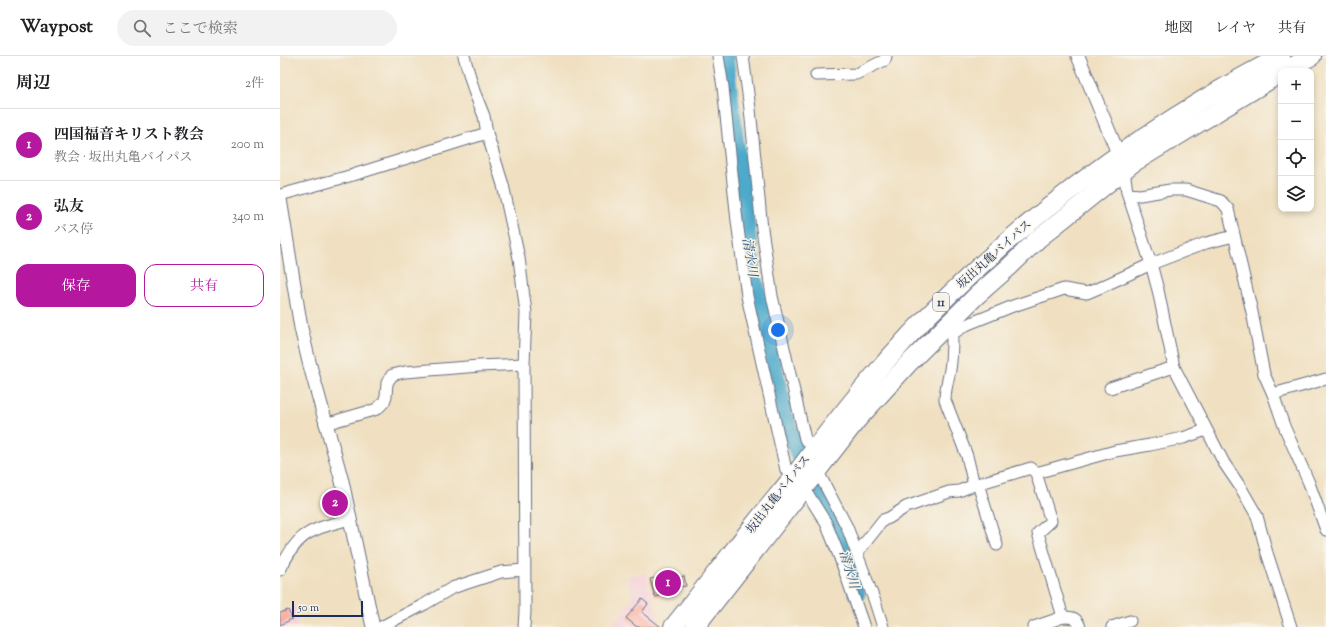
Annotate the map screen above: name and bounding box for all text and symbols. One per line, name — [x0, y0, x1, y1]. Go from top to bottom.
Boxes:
search box — [117, 10, 397, 46]
text: Waypost — [20, 14, 93, 41]
icon: search — [131, 17, 153, 39]
text: ここで検索 — [163, 19, 238, 40]
text: 地図 — [1165, 19, 1193, 39]
text: レイヤ — [1215, 19, 1256, 39]
text: 共有 — [1278, 19, 1306, 39]
map controls — [1278, 68, 1314, 212]
button: + — [1278, 68, 1314, 104]
text: 周辺 — [16, 72, 50, 96]
text: 2件 — [245, 75, 264, 93]
button: − — [1278, 104, 1314, 140]
text: 四国福音キリスト教会 — [54, 125, 204, 146]
text: 1 — [27, 136, 31, 154]
text: 200 m — [231, 136, 264, 154]
button: locate — [1278, 140, 1314, 176]
text: 教会 · 坂出丸亀バイパス — [54, 149, 193, 167]
button: layers — [1278, 176, 1314, 212]
text: 弘友 — [54, 197, 84, 218]
text: 2 — [26, 208, 32, 226]
text: 340 m — [232, 208, 264, 226]
street label: 坂出丸亀バイパス — [953, 216, 1036, 293]
text: バス停 — [54, 221, 93, 239]
water label: 清水川 — [737, 237, 761, 280]
button: 保存 — [16, 264, 136, 307]
button: 共有 — [144, 264, 264, 307]
road number: 11 — [933, 293, 949, 311]
your location — [768, 320, 788, 340]
street label: 坂出丸亀バイパス — [742, 451, 815, 538]
pin: 2 — [322, 488, 348, 518]
water label: 清水川 — [834, 548, 863, 593]
pin: 1 — [655, 568, 681, 598]
scale bar — [292, 599, 363, 618]
text: 50 m — [298, 600, 319, 616]

